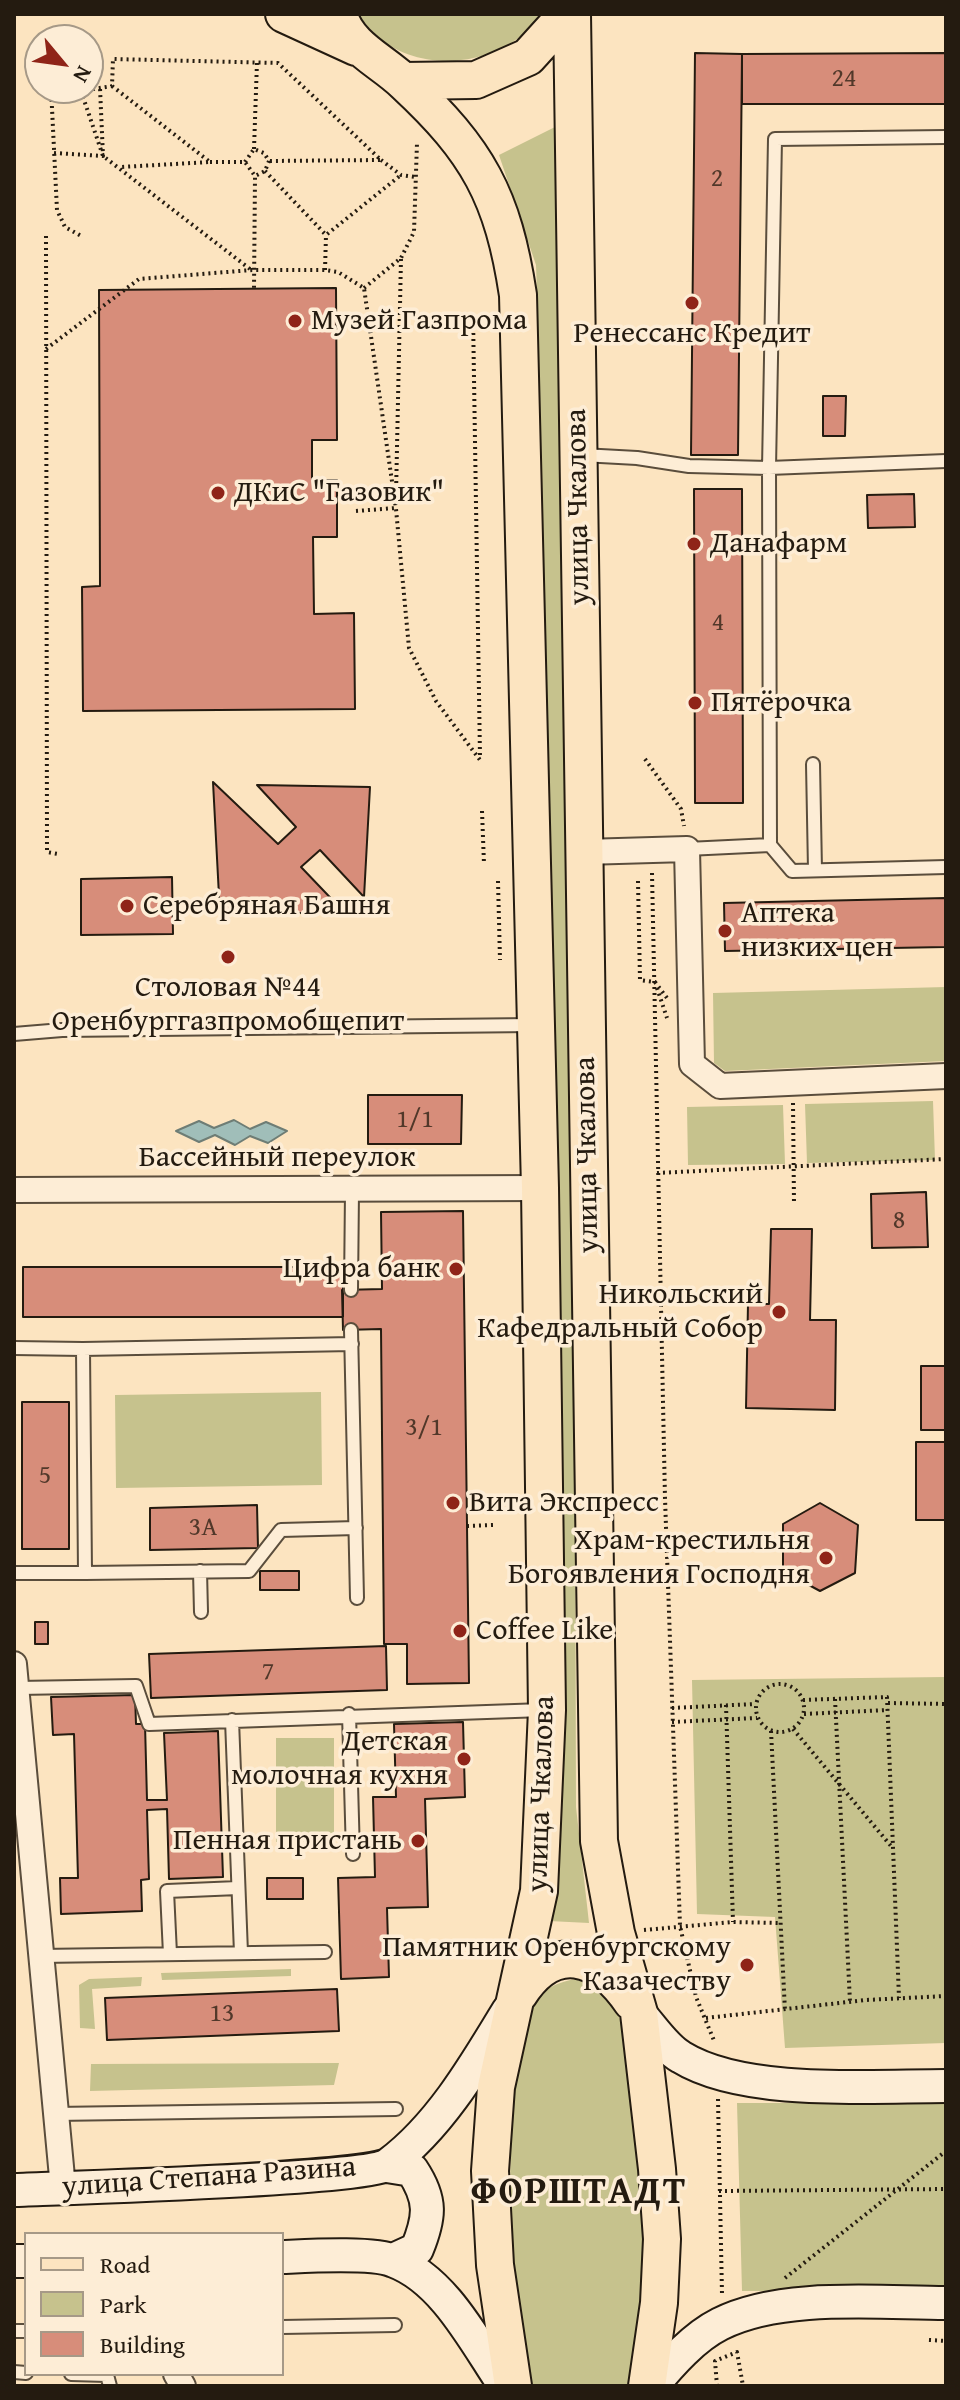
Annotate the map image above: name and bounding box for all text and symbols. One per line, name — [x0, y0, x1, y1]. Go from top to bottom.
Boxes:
north arrow — [24, 24, 104, 104]
text: N — [66, 60, 101, 89]
house number: 24 — [831, 63, 857, 95]
house number: 2 — [711, 163, 723, 195]
marker: Ренессанс Кредит — [683, 294, 701, 312]
place label: Музей Газпрома — [311, 303, 527, 339]
marker: Музей Газпрома — [286, 312, 304, 330]
place label: Ренессанс Кредит — [573, 316, 811, 352]
street label: улица Чкалова — [559, 408, 599, 606]
place label: ДКиC "Газовик" — [234, 475, 444, 511]
marker: ДКиC "Газовик" — [209, 484, 227, 502]
place label: Данафарм — [710, 526, 847, 562]
marker: Данафарм — [685, 535, 703, 553]
house number: 4 — [712, 607, 724, 639]
place label: Пятёрочка — [711, 685, 852, 721]
marker: Пятёрочка — [686, 694, 704, 712]
place label: Серебряная Башня — [143, 888, 390, 924]
place label: Аптека низких цен — [741, 896, 893, 966]
marker: Серебряная Башня — [118, 897, 136, 915]
marker: Аптека низких цен — [716, 922, 734, 940]
marker: Столовая №44 Оренбурггазпромобщепит — [219, 948, 237, 966]
place label: Столовая №44 Оренбурггазпромобщепит — [52, 970, 404, 1040]
street label: улица Чкалова — [568, 1056, 608, 1254]
house number: 1/1 — [396, 1104, 434, 1136]
street label: Бассейный переулок — [139, 1140, 415, 1176]
house number: 8 — [893, 1205, 905, 1237]
place label: Цифра банк — [283, 1251, 440, 1287]
marker: Цифра банк — [447, 1260, 465, 1278]
place label: Никольский Кафедральный Собор — [477, 1277, 763, 1348]
marker: Никольский Кафедральный Собор — [770, 1303, 788, 1321]
house number: 3/1 — [405, 1412, 443, 1444]
house number: 5 — [39, 1460, 51, 1492]
place label: Вита Экспресс — [469, 1485, 659, 1521]
marker: Вита Экспресс — [444, 1494, 462, 1512]
house number: 3А — [189, 1512, 217, 1544]
place label: Храм-крестильня Богоявления Господня — [508, 1523, 810, 1594]
marker: Храм-крестильня Богоявления Господня — [817, 1549, 835, 1567]
place label: Coffee Like — [476, 1613, 613, 1649]
marker: Coffee Like — [451, 1622, 469, 1640]
house number: 7 — [262, 1656, 274, 1688]
street label: улица Чкалова — [521, 1695, 563, 1893]
place label: Детская молочная кухня — [231, 1724, 448, 1794]
marker: Детская молочная кухня — [455, 1750, 473, 1768]
place label: Пенная пристань — [173, 1823, 402, 1859]
marker: Пенная пристань — [409, 1832, 427, 1850]
place label: Памятник Оренбургскому Казачеству — [382, 1930, 731, 2000]
marker: Памятник Оренбургскому Казачеству — [738, 1956, 756, 1974]
house number: 13 — [209, 1998, 235, 2030]
street label: улица Степана Разина — [61, 2150, 357, 2206]
district label: ФОРШТАДТ — [471, 2170, 687, 2216]
legend — [24, 2232, 284, 2376]
text: Road — [100, 2247, 150, 2282]
text: Park — [100, 2287, 146, 2322]
text: Building — [100, 2327, 185, 2362]

